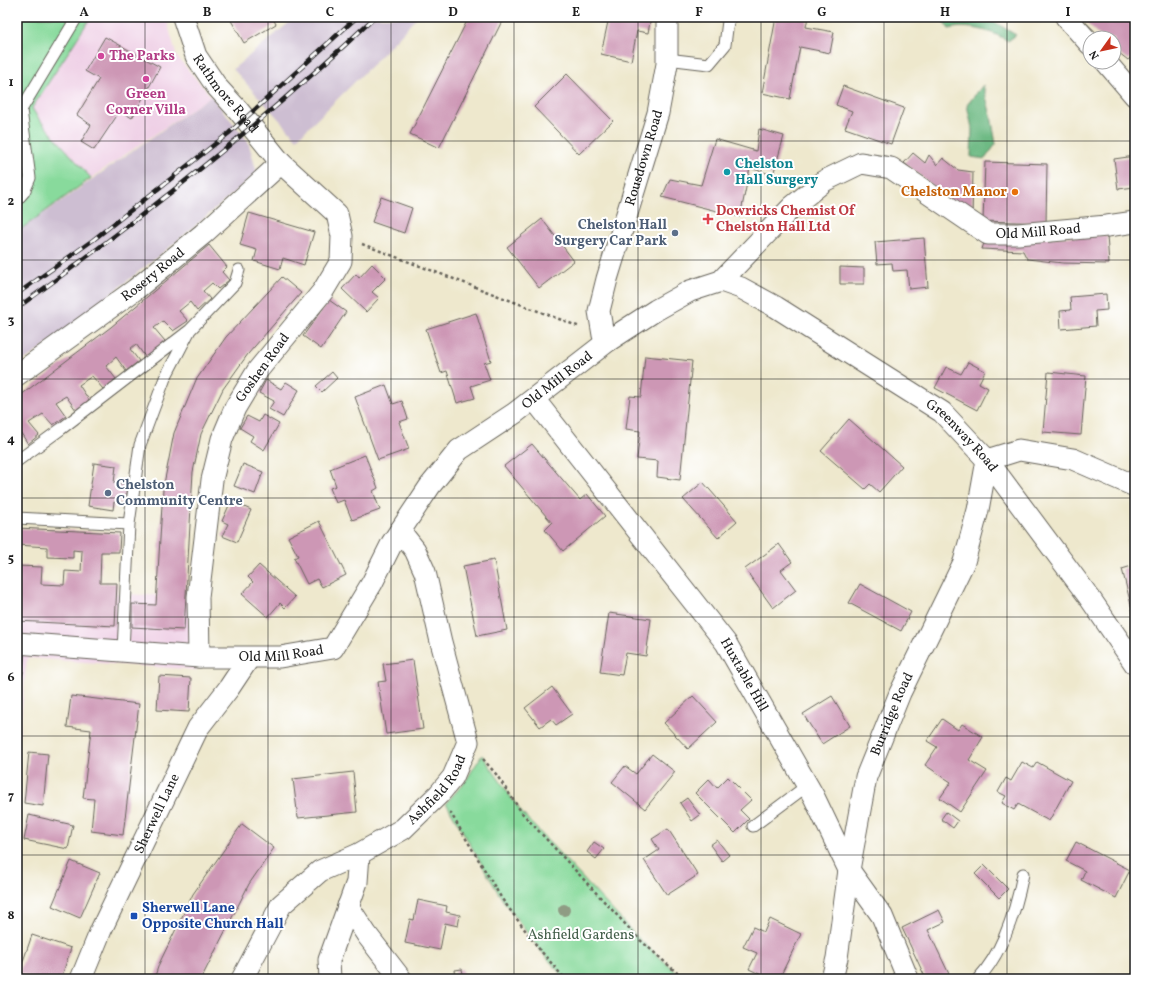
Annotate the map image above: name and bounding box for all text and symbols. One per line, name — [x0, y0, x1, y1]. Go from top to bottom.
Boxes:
text: A — [79, 4, 89, 22]
text: B — [203, 4, 212, 22]
text: C — [326, 4, 334, 22]
text: D — [448, 4, 458, 22]
text: E — [572, 4, 580, 22]
text: F — [695, 4, 703, 22]
text: G — [817, 4, 827, 22]
text: H — [940, 4, 950, 22]
text: I — [1066, 4, 1071, 22]
north arrow — [1082, 30, 1122, 70]
place label: The Parks — [109, 47, 175, 66]
text: N — [1086, 47, 1103, 62]
street label: Rathmore Road — [188, 50, 263, 137]
marker: The Parks — [96, 51, 106, 61]
text: 1 — [8, 74, 14, 92]
marker: Green Corner Villa — [141, 74, 151, 84]
place label: Green Corner Villa — [106, 85, 186, 120]
street label: Rousdown Road — [621, 107, 668, 208]
place label: Chelston Hall Surgery — [735, 155, 818, 190]
marker: Chelston Hall Surgery — [722, 167, 732, 177]
place label: Chelston Manor — [901, 183, 1007, 202]
marker: Chelston Manor — [1010, 187, 1020, 197]
text: 2 — [8, 193, 15, 211]
place label: Dowricks Chemist Of Chelston Hall Ltd — [716, 202, 856, 237]
marker: Dowricks Chemist Of Chelston Hall Ltd — [703, 214, 713, 224]
place label: Chelston Hall Surgery Car Park — [554, 216, 668, 251]
street label: Old Mill Road — [996, 219, 1082, 244]
marker: Chelston Hall Surgery Car Park — [670, 228, 680, 238]
street label: Rosery Road — [117, 243, 189, 306]
text: 3 — [8, 312, 15, 330]
street label: Goshen Road — [231, 329, 295, 407]
street label: Old Mill Road — [518, 347, 597, 414]
street label: Greenway Road — [922, 395, 1002, 476]
text: 4 — [7, 431, 15, 449]
place label: Chelston Community Centre — [116, 476, 243, 511]
marker: Chelston Community Centre — [103, 488, 113, 498]
text: 5 — [8, 550, 14, 568]
street label: Huxtable Hill — [716, 634, 773, 715]
street label: Old Mill Road — [239, 640, 325, 667]
text: 6 — [7, 669, 15, 687]
street label: Burridge Road — [866, 669, 918, 759]
street label: Ashfield Road — [403, 752, 471, 829]
street label: Sherwell Lane — [129, 770, 184, 857]
text: 7 — [8, 788, 14, 806]
place label: Sherwell Lane Opposite Church Hall — [142, 899, 284, 934]
text: 8 — [7, 907, 15, 925]
marker: Sherwell Lane Opposite Church Hall — [129, 911, 139, 921]
park label: Ashfield Gardens — [528, 926, 634, 945]

